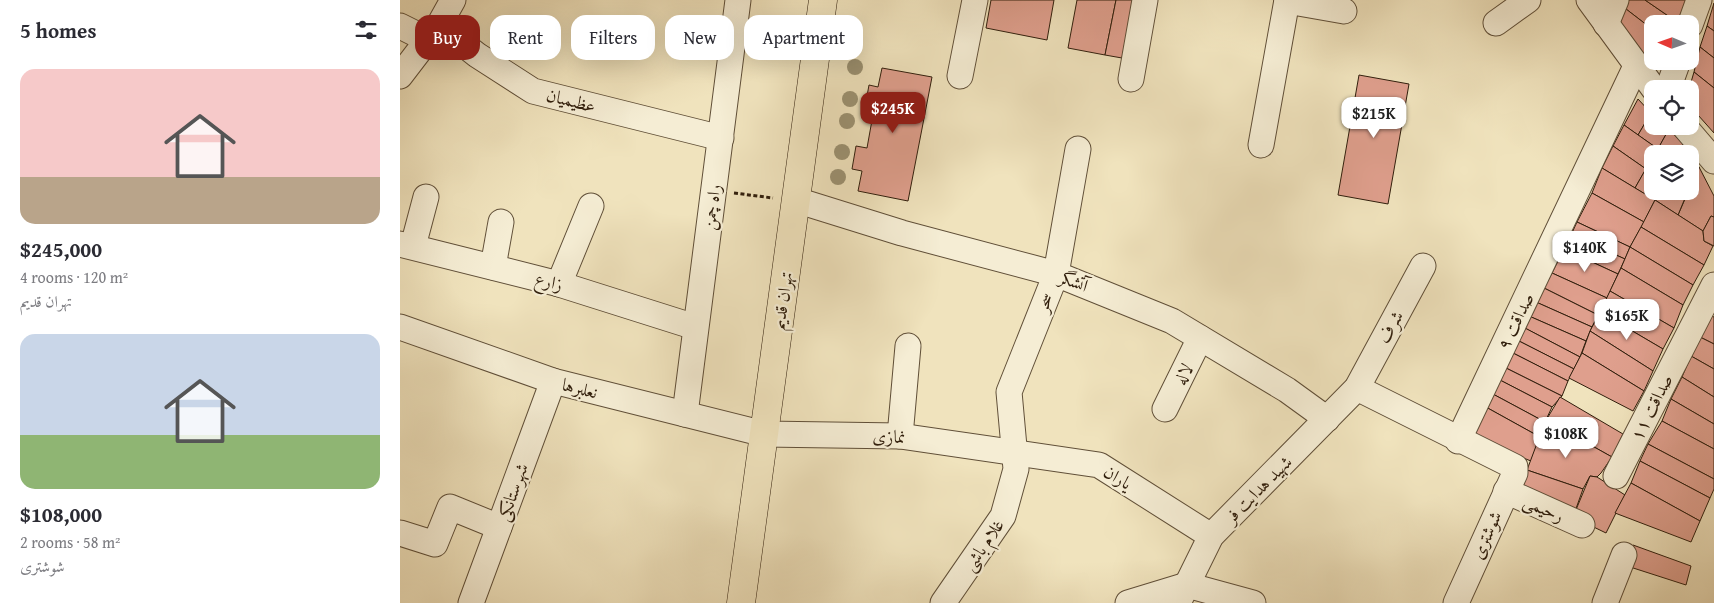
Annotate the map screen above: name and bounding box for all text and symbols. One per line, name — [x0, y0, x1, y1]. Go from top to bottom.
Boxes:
text: 5 homes — [20, 15, 96, 46]
chip: Buy — [415, 15, 480, 60]
chip: Rent — [490, 15, 561, 60]
chip: Filters — [571, 15, 655, 60]
chip: New — [665, 15, 734, 60]
chip: Apartment — [744, 15, 863, 60]
north arrow — [1644, 15, 1699, 70]
map controls — [1644, 15, 1699, 200]
icon: filters — [352, 16, 380, 44]
button: locate — [1644, 80, 1699, 135]
street label: عظیمیان — [543, 81, 599, 119]
pin: $245K — [858, 92, 928, 134]
text: $245K — [871, 96, 915, 120]
pin: $215K — [1339, 96, 1409, 139]
icon: home — [155, 101, 245, 191]
text: $215K — [1352, 101, 1396, 125]
button: layers — [1644, 145, 1699, 200]
street label: راه چمن — [694, 182, 728, 232]
pin: $140K — [1550, 230, 1620, 273]
text: $245,000 — [20, 234, 102, 265]
text: $140K — [1563, 235, 1607, 259]
street label: آتشگر — [1054, 263, 1094, 299]
street label: زارع — [531, 264, 566, 300]
text: 4 rooms · 120 m² — [20, 265, 128, 289]
street label: تهران قدیم — [765, 270, 802, 332]
street label: سحر — [1027, 288, 1060, 318]
street label: صداقت ۹ — [1490, 288, 1540, 354]
text: تهران قدیم — [20, 289, 72, 313]
pin: $165K — [1592, 298, 1662, 341]
text: $165K — [1605, 303, 1649, 327]
street label: شرف — [1370, 306, 1410, 348]
street label: لاله — [1166, 358, 1200, 390]
icon: home — [155, 366, 245, 456]
street label: صداقت ۱۱ — [1623, 369, 1679, 445]
street label: نعلبرها — [559, 371, 601, 405]
pin: $108K — [1531, 416, 1601, 459]
text: $108K — [1544, 421, 1588, 445]
street label: نمازی — [872, 422, 906, 450]
street label: شهید هدایت فر — [1216, 449, 1298, 531]
street label: یاران — [1099, 458, 1139, 497]
street label: شهرستانکی — [489, 459, 535, 525]
street label: رحیمی — [1519, 487, 1569, 529]
text: $108,000 — [20, 499, 102, 530]
street label: شوشتری — [1463, 507, 1509, 563]
street label: غلام باشی — [955, 513, 1013, 578]
text: 2 rooms · 58 m² — [20, 530, 120, 554]
text: شوشتری — [20, 554, 65, 578]

